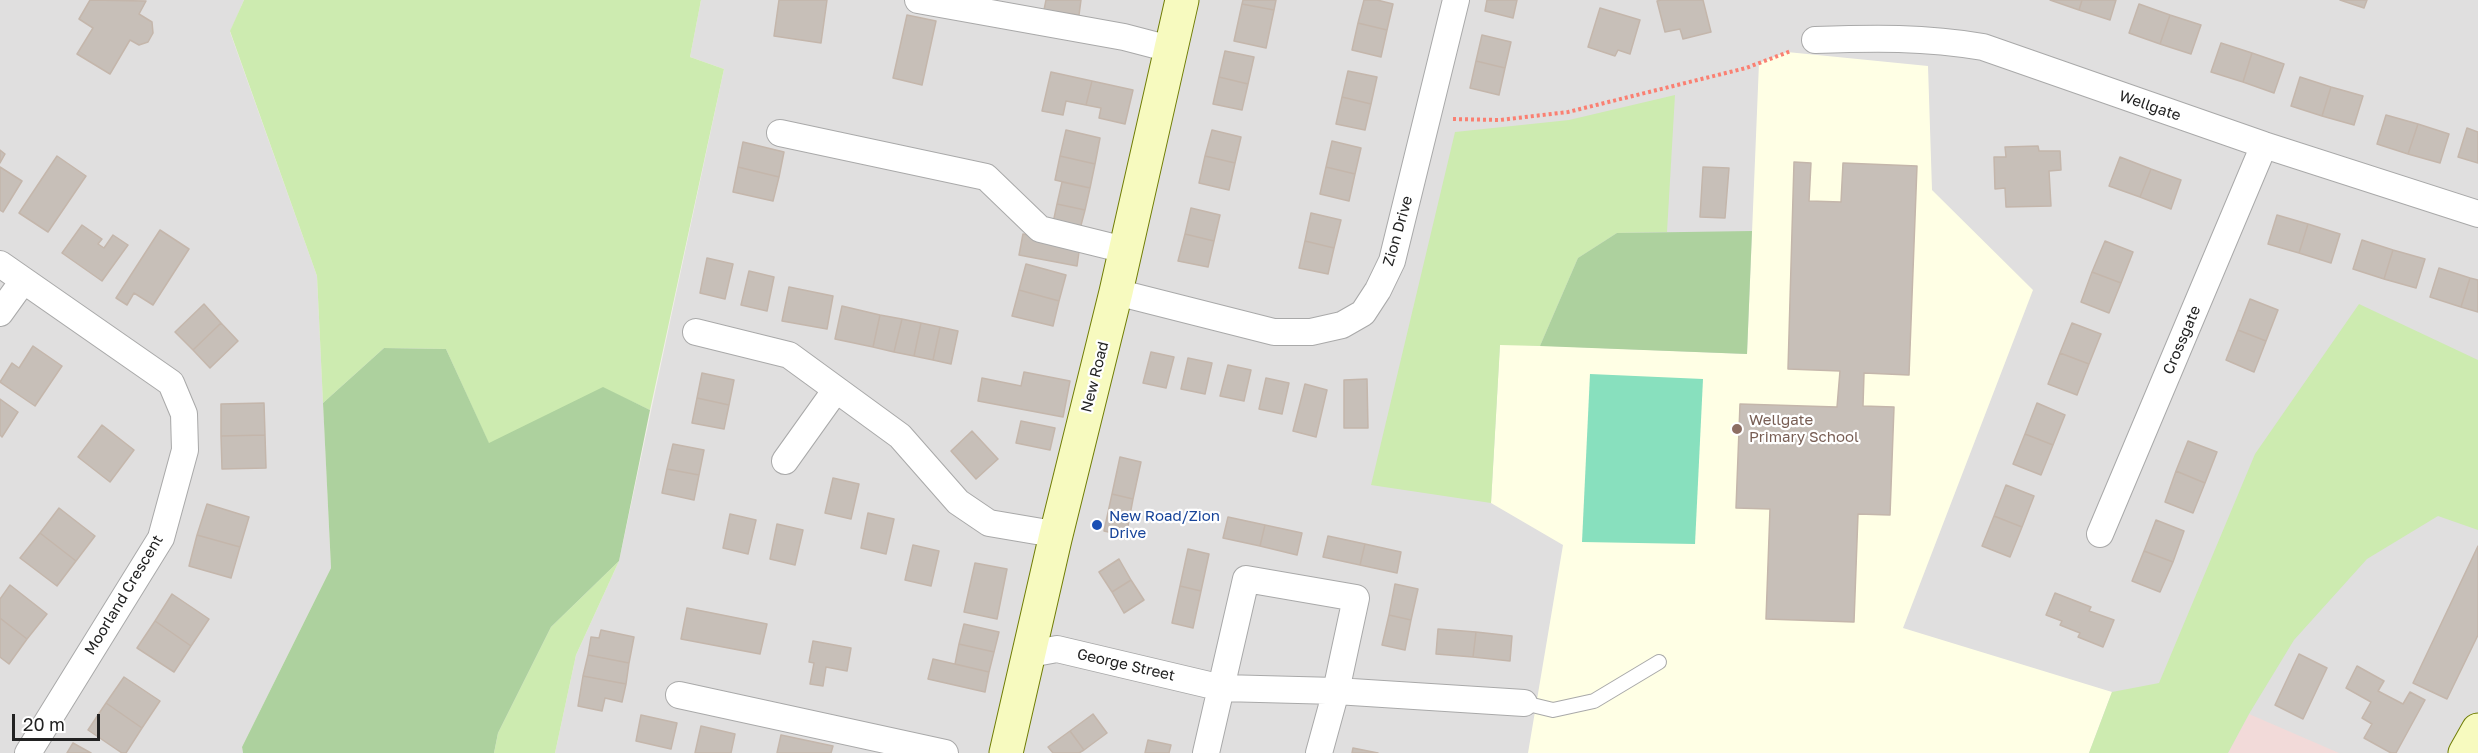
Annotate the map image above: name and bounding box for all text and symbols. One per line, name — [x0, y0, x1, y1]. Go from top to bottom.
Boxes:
street label: Wellgate — [2117, 87, 2183, 125]
street label: Zion Drive — [1379, 194, 1417, 268]
street label: Crossgate — [2159, 303, 2205, 377]
street label: New Road — [1077, 340, 1113, 414]
place label: Wellgate Primary School — [1749, 411, 1859, 446]
marker: Wellgate Primary School — [1730, 422, 1744, 436]
place label: New Road/Zion Drive — [1109, 507, 1220, 542]
marker: New Road/Zion Drive — [1090, 518, 1104, 532]
street label: Moorland Crescent — [81, 532, 167, 658]
street label: George Street — [1075, 645, 1177, 685]
scale bar — [15, 702, 104, 740]
text: 20 m — [23, 713, 65, 735]

